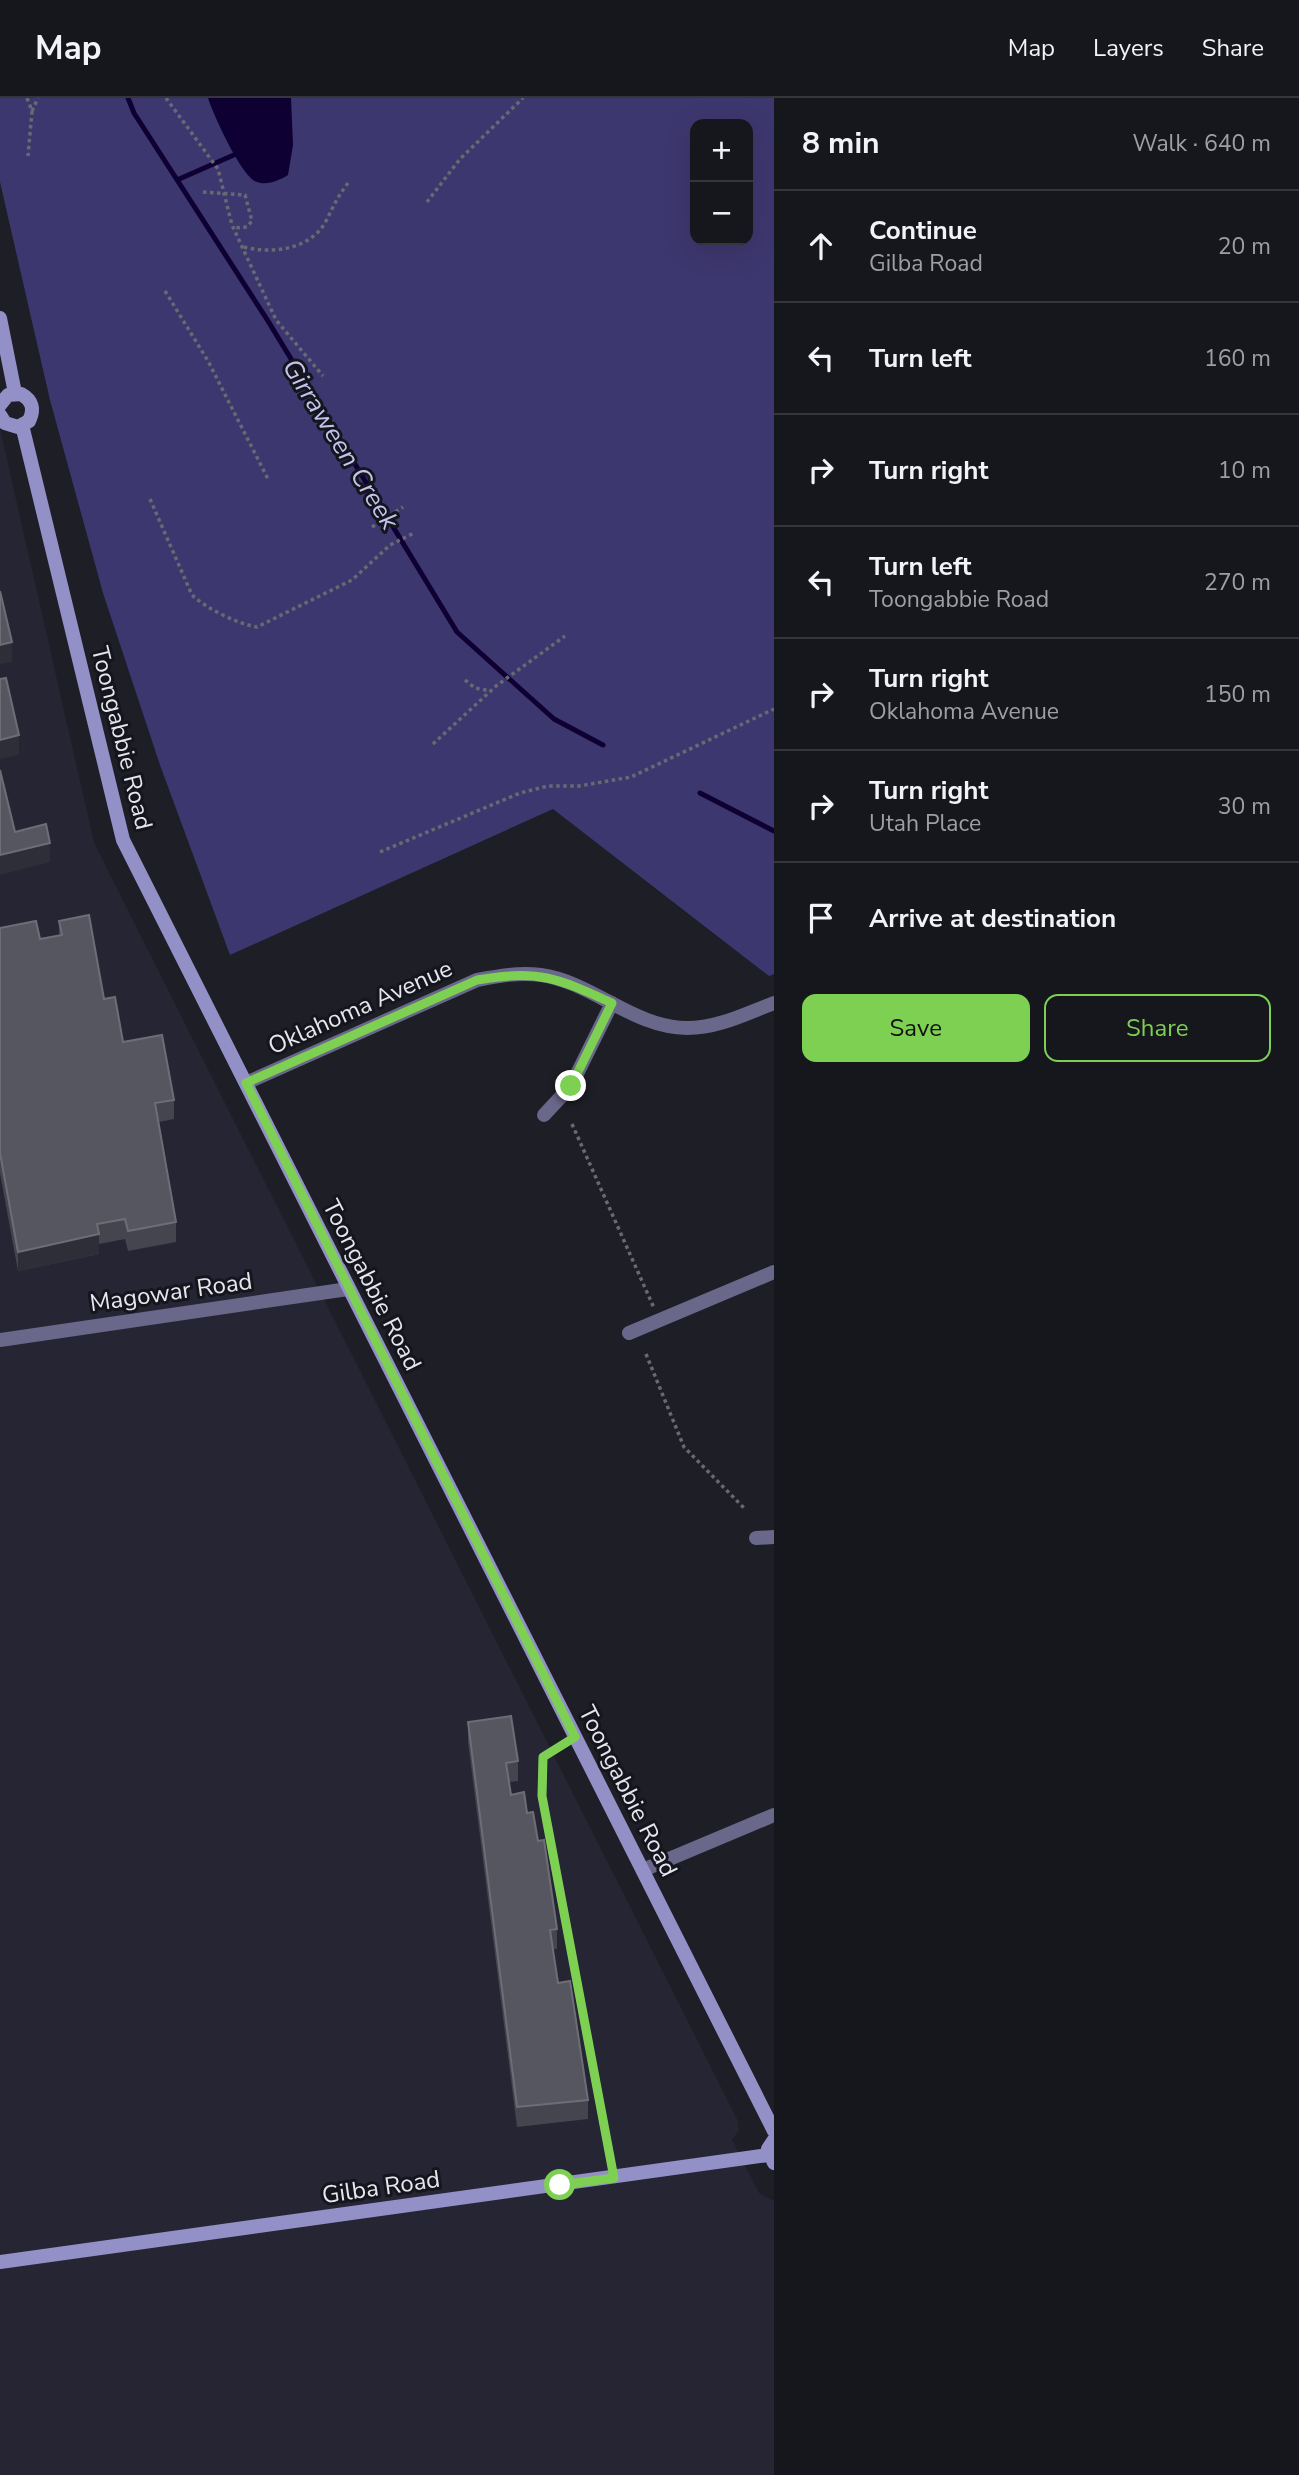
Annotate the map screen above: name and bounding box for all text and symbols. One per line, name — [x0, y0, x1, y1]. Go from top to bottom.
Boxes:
text: Map — [35, 26, 102, 71]
text: Map — [1008, 32, 1055, 64]
text: Layers — [1093, 32, 1164, 64]
text: Share — [1202, 32, 1264, 64]
map controls — [690, 119, 753, 245]
button: + — [690, 119, 753, 182]
text: 8 min — [802, 123, 880, 164]
text: Walk · 640 m — [1132, 128, 1271, 159]
button: − — [690, 182, 753, 245]
text: Continue — [869, 213, 977, 248]
icon: ahead — [802, 227, 840, 265]
text: 20 m — [1218, 231, 1271, 262]
text: Gilba Road — [869, 248, 983, 279]
icon: left — [802, 339, 840, 377]
text: Turn left — [869, 341, 972, 376]
text: 160 m — [1204, 343, 1271, 374]
water label: Girraween Creek — [274, 352, 408, 537]
icon: right — [802, 451, 840, 489]
text: Turn right — [869, 453, 988, 488]
text: 10 m — [1218, 455, 1271, 486]
text: Turn left — [869, 549, 972, 584]
icon: left — [802, 563, 840, 601]
text: 270 m — [1204, 567, 1271, 598]
text: Toongabbie Road — [869, 584, 1049, 615]
street label: Toongabbie Road — [84, 643, 160, 833]
text: Turn right — [869, 661, 988, 696]
icon: right — [802, 675, 840, 713]
text: 150 m — [1204, 679, 1271, 710]
text: Oklahoma Avenue — [869, 696, 1059, 727]
text: Turn right — [869, 773, 988, 808]
icon: right — [802, 787, 840, 825]
text: 30 m — [1218, 791, 1271, 822]
text: Utah Place — [869, 808, 981, 839]
icon: arrive — [802, 899, 840, 937]
text: Arrive at destination — [869, 901, 1116, 936]
street label: Oklahoma Avenue — [263, 952, 457, 1062]
button: Save — [802, 994, 1030, 1062]
button: Share — [1044, 994, 1271, 1062]
route end — [555, 1070, 586, 1101]
street label: Toongabbie Road — [315, 1194, 429, 1376]
street label: Magowar Road — [88, 1265, 254, 1319]
street label: Toongabbie Road — [571, 1700, 685, 1882]
street label: Gilba Road — [320, 2163, 442, 2211]
route start — [544, 2169, 575, 2200]

